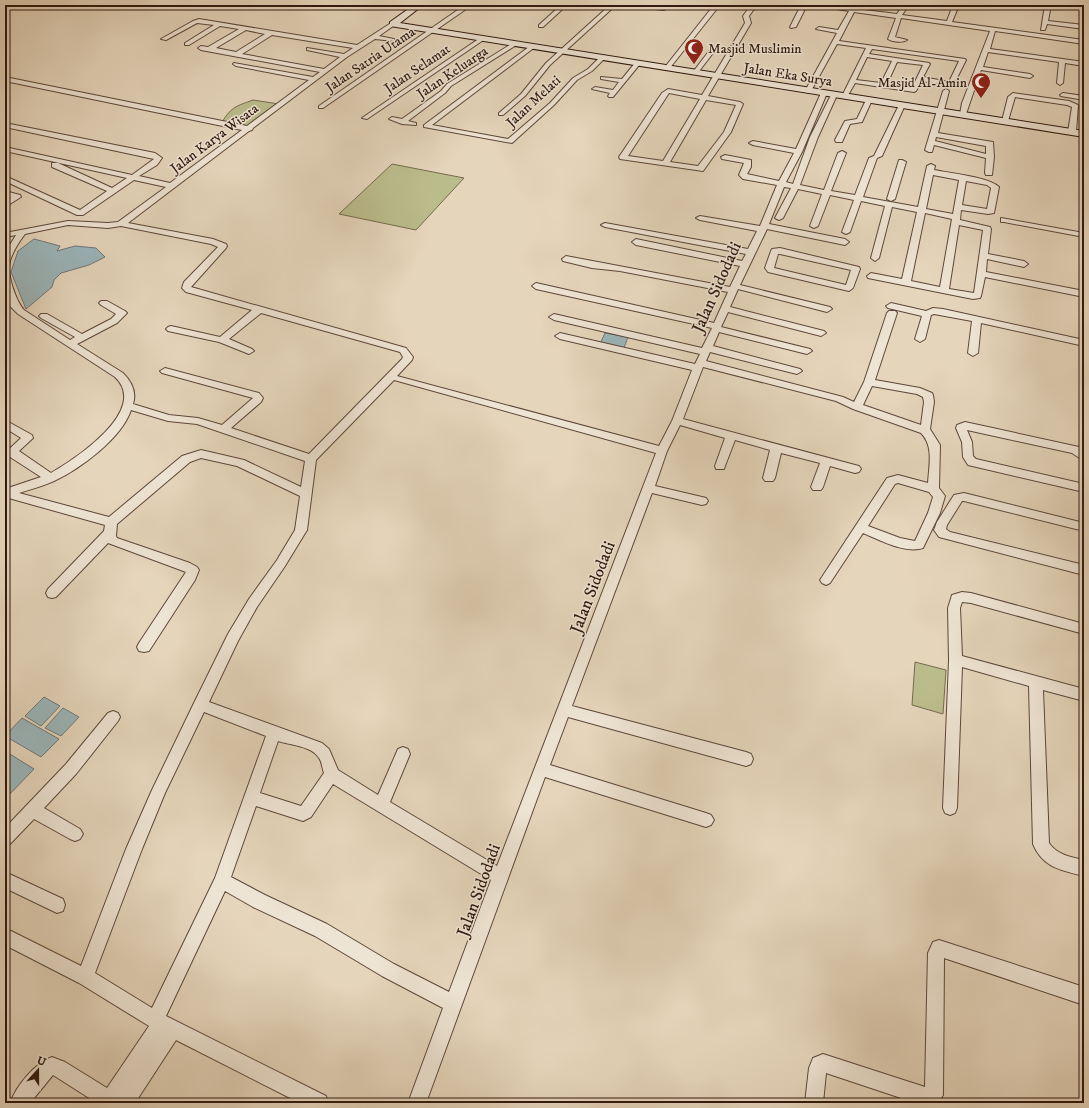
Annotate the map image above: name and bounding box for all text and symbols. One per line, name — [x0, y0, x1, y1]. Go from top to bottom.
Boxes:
street label: Jalan Satria Utama — [320, 23, 419, 98]
mosque icon: Masjid Muslimin — [683, 37, 705, 65]
street label: Jalan Selamat — [379, 40, 454, 99]
place label: Masjid Muslimin — [708, 40, 802, 58]
street label: Jalan Keluarga — [412, 42, 492, 104]
street label: Jalan Eka Surya — [740, 59, 833, 91]
mosque icon: Masjid Al-Amin — [970, 71, 992, 99]
street label: Jalan Melati — [501, 72, 565, 133]
place label: Masjid Al-Amin — [877, 74, 968, 92]
street label: Jalan Karya Wisata — [165, 100, 262, 179]
street label: Jalan Sidodadi — [686, 239, 747, 338]
street label: Jalan Sidodadi — [565, 538, 621, 639]
street label: Jalan Sidodadi — [451, 841, 506, 942]
north arrow — [18, 1050, 58, 1090]
text: U — [35, 1054, 48, 1070]

